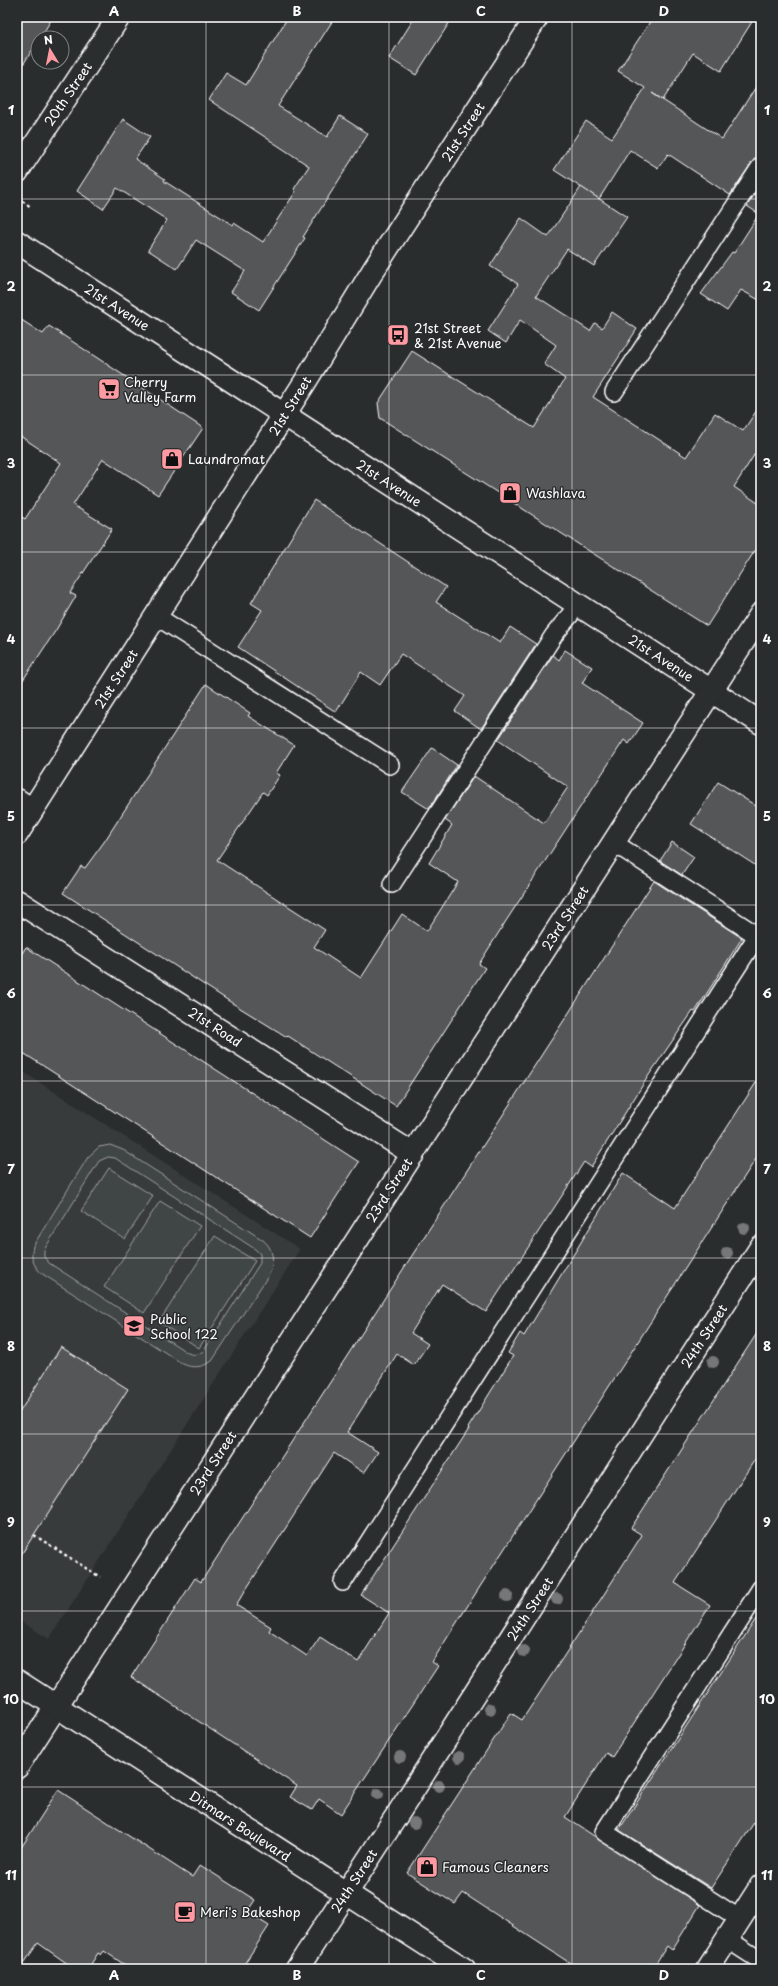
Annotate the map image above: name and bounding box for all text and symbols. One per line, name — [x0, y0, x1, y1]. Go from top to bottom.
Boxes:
text: A — [109, 1, 119, 20]
text: B — [293, 1, 302, 20]
text: C — [476, 1, 486, 20]
text: D — [659, 1, 669, 20]
north arrow — [30, 30, 70, 70]
text: N — [42, 30, 54, 49]
street label: 20th Street — [39, 58, 96, 130]
street label: 21st Street — [436, 98, 489, 165]
text: 1 — [8, 100, 14, 119]
text: 1 — [764, 100, 770, 119]
text: 2 — [6, 276, 16, 295]
text: 2 — [762, 276, 772, 295]
street label: 21st Avenue — [81, 278, 153, 335]
place label: 21st Street & 21st Avenue — [414, 318, 502, 352]
bus stop icon: 21st Street & 21st Avenue — [385, 322, 411, 348]
place label: Cherry Valley Farm — [124, 372, 196, 406]
street label: 21st Street — [264, 372, 315, 439]
supermarket icon: Cherry Valley Farm — [96, 376, 122, 402]
shop icon: Laundromat — [159, 446, 185, 472]
place label: Laundromat — [188, 449, 265, 468]
text: 3 — [7, 453, 16, 472]
text: 3 — [763, 453, 772, 472]
street label: 21st Avenue — [353, 454, 425, 511]
shop icon: Washlava — [497, 480, 523, 506]
place label: Washlava — [526, 483, 587, 502]
text: 4 — [7, 629, 16, 648]
street label: 21st Avenue — [625, 629, 697, 686]
text: 4 — [763, 629, 772, 648]
street label: 21st Street — [89, 645, 142, 712]
text: 5 — [7, 806, 15, 825]
text: 5 — [763, 806, 771, 825]
street label: 23rd Street — [537, 882, 592, 954]
text: 6 — [6, 983, 16, 1002]
text: 6 — [762, 983, 772, 1002]
street label: 21st Road — [185, 1002, 246, 1051]
street label: 23rd Street — [361, 1154, 416, 1226]
text: 7 — [7, 1159, 15, 1178]
text: 7 — [763, 1159, 771, 1178]
street label: 24th Street — [676, 1300, 731, 1371]
place label: Public School 122 — [150, 1309, 218, 1343]
school or university icon: Public School 122 — [121, 1313, 147, 1339]
text: 8 — [7, 1336, 15, 1355]
text: 8 — [763, 1336, 771, 1355]
street label: 23rd Street — [185, 1427, 240, 1499]
text: 9 — [7, 1512, 15, 1531]
text: 9 — [763, 1512, 771, 1531]
street label: 24th Street — [502, 1573, 557, 1644]
text: 10 — [3, 1689, 19, 1708]
text: 10 — [759, 1689, 775, 1708]
street label: Ditmars Boulevard — [186, 1786, 295, 1866]
street label: 24th Street — [326, 1845, 381, 1916]
shop icon: Famous Cleaners — [414, 1854, 440, 1880]
place label: Famous Cleaners — [442, 1857, 549, 1876]
text: 11 — [5, 1865, 17, 1884]
text: 11 — [761, 1865, 773, 1884]
cafe icon: Meri's Bakeshop — [172, 1899, 198, 1925]
place label: Meri's Bakeshop — [200, 1902, 301, 1921]
text: A — [109, 1965, 119, 1984]
text: B — [293, 1965, 302, 1984]
text: C — [476, 1965, 486, 1984]
text: D — [659, 1965, 669, 1984]

